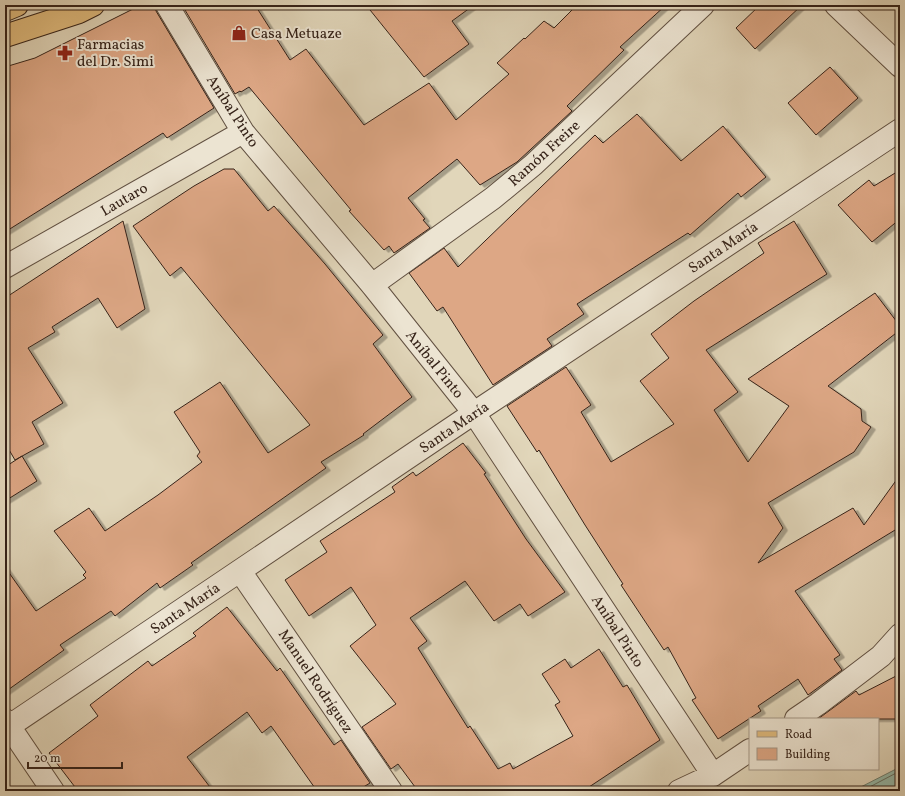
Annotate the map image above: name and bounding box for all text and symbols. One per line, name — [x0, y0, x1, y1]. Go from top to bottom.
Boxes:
shop icon: Casa Metuaze — [230, 24, 248, 42]
place label: Casa Metuaze — [251, 24, 342, 45]
place label: Farmacias del Dr. Simi — [77, 35, 154, 73]
pharmacy icon: Farmacias del Dr. Simi — [56, 44, 74, 62]
street label: Aníbal Pinto — [200, 72, 263, 152]
street label: Ramón Freire — [504, 116, 586, 192]
street label: Lautaro — [97, 178, 152, 222]
street label: Santa María — [685, 217, 763, 279]
street label: Aníbal Pinto — [400, 326, 468, 404]
street label: Santa María — [416, 397, 494, 459]
street label: Santa María — [147, 578, 225, 640]
street label: Aníbal Pinto — [585, 592, 648, 672]
street label: Manuel Rodríguez — [272, 626, 357, 738]
legend — [749, 718, 879, 770]
text: Road — [785, 727, 812, 743]
scale bar — [28, 744, 122, 770]
text: Building — [785, 747, 830, 763]
text: 20 m — [34, 751, 61, 767]

